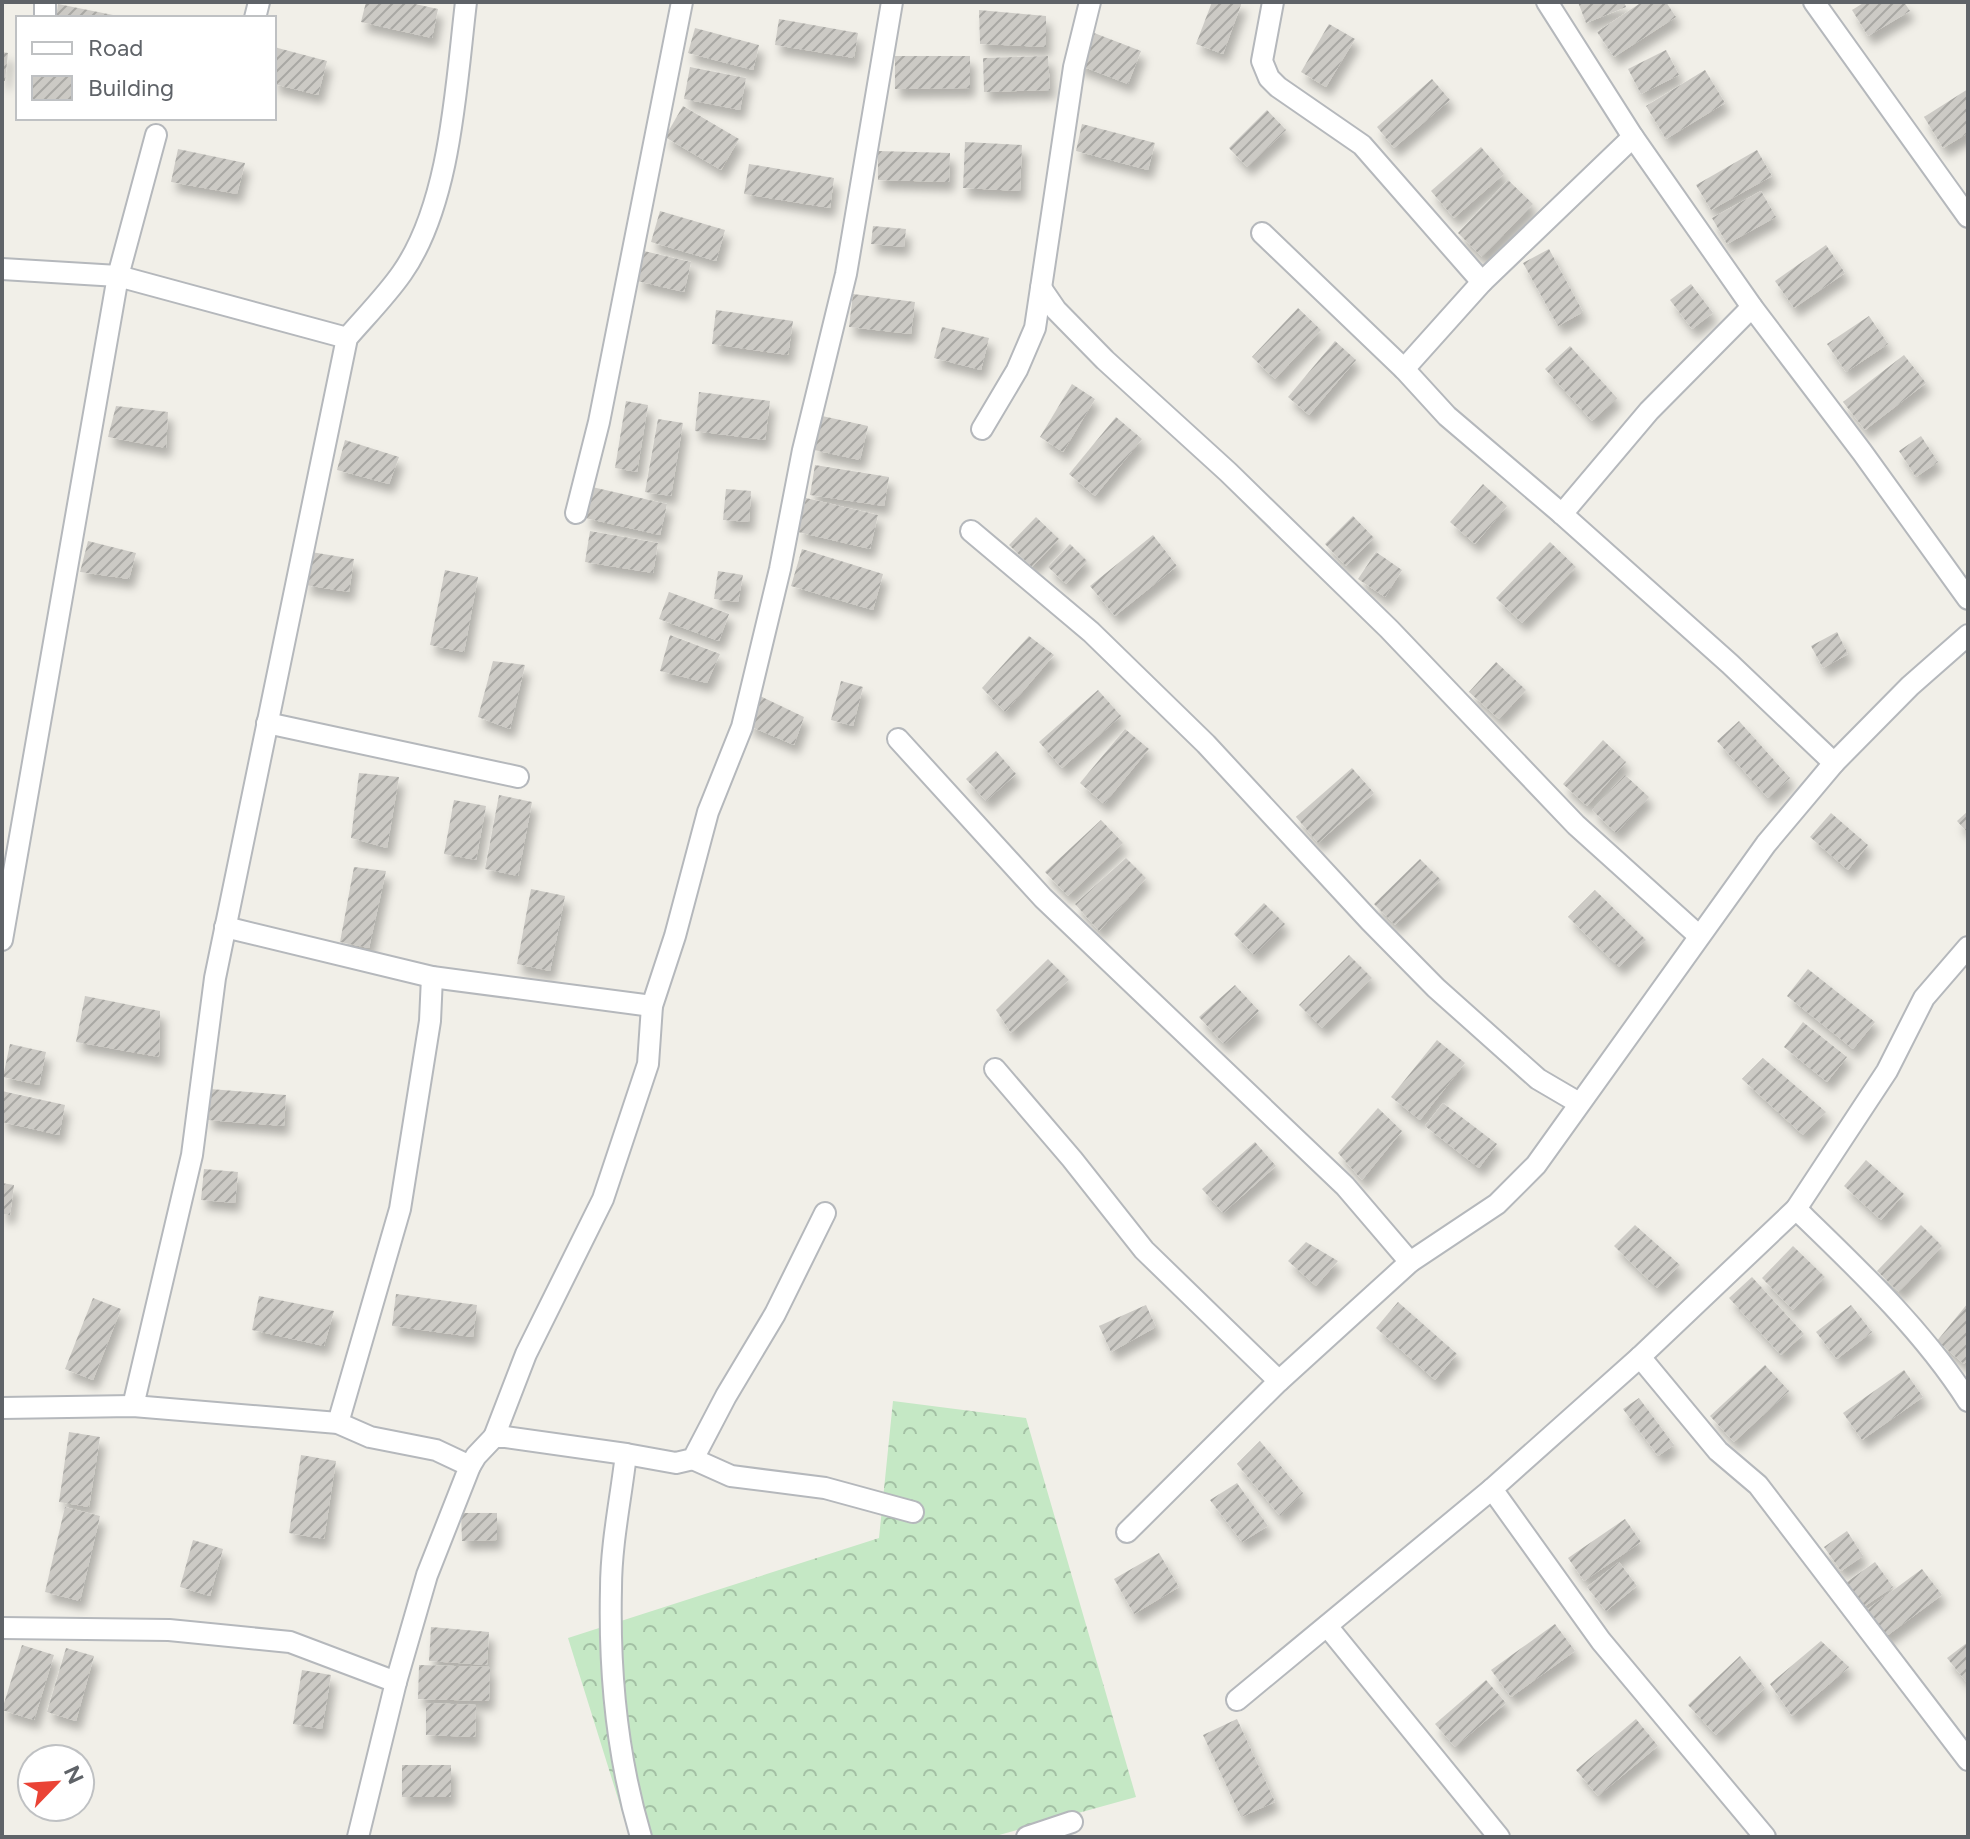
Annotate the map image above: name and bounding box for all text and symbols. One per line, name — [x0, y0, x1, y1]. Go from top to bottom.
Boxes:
legend — [16, 16, 276, 120]
text: Road — [88, 33, 143, 62]
text: Building — [88, 73, 174, 102]
north arrow — [16, 1743, 96, 1823]
text: N — [58, 1761, 90, 1788]

